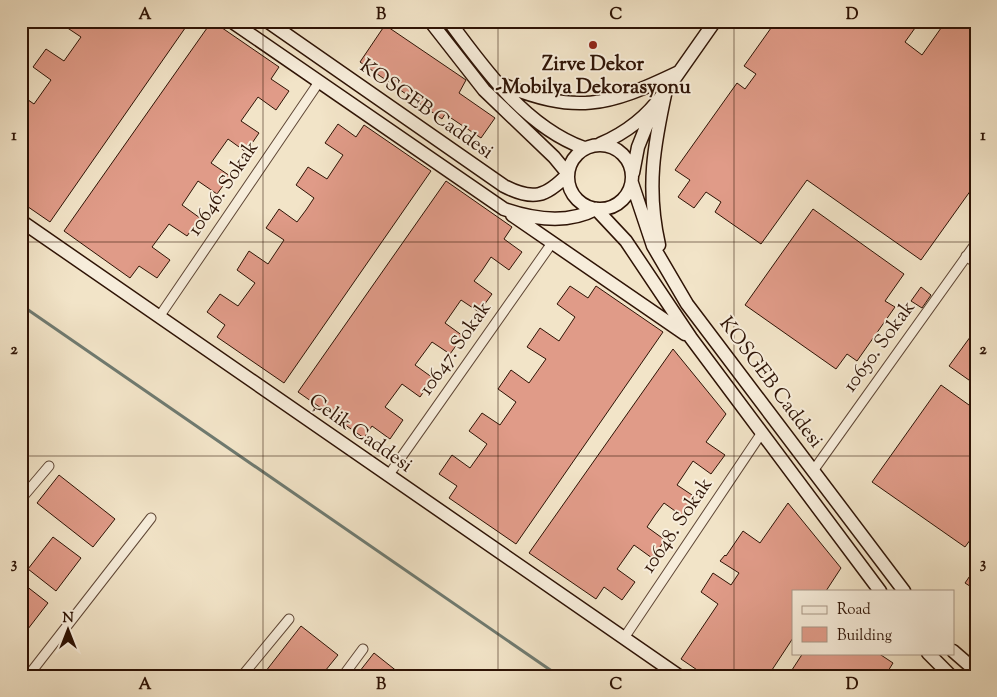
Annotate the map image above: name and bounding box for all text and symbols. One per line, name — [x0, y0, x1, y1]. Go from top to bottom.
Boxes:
text: A — [139, 4, 152, 27]
text: B — [376, 4, 386, 27]
text: C — [610, 4, 623, 27]
text: D — [846, 4, 859, 27]
marker: Zirve Dekor -Mobilya Dekorasyonu — [587, 39, 599, 51]
place label: Zirve Dekor -Mobilya Dekorasyonu — [495, 51, 691, 103]
street label: KOSGEB Caddesi — [353, 53, 499, 167]
text: 1 — [11, 125, 17, 148]
text: 1 — [980, 125, 986, 148]
street label: 10646. Sokak — [181, 136, 267, 242]
street label: 10650. Sokak — [837, 295, 923, 399]
street label: 10647. Sokak — [413, 296, 499, 402]
street label: KOSGEB Caddesi — [711, 311, 829, 455]
text: 2 — [10, 339, 18, 362]
text: 2 — [979, 339, 987, 362]
street label: Çelik Caddesi — [302, 387, 418, 481]
street label: 10648. Sokak — [635, 472, 721, 580]
text: 3 — [11, 553, 18, 576]
text: 3 — [980, 553, 987, 576]
legend — [792, 590, 954, 654]
text: Road — [837, 600, 871, 621]
north arrow — [42, 604, 92, 654]
text: N — [62, 609, 74, 629]
text: Building — [837, 626, 892, 647]
text: A — [139, 674, 152, 697]
text: B — [376, 674, 386, 697]
text: C — [610, 674, 623, 697]
text: D — [846, 674, 859, 697]

